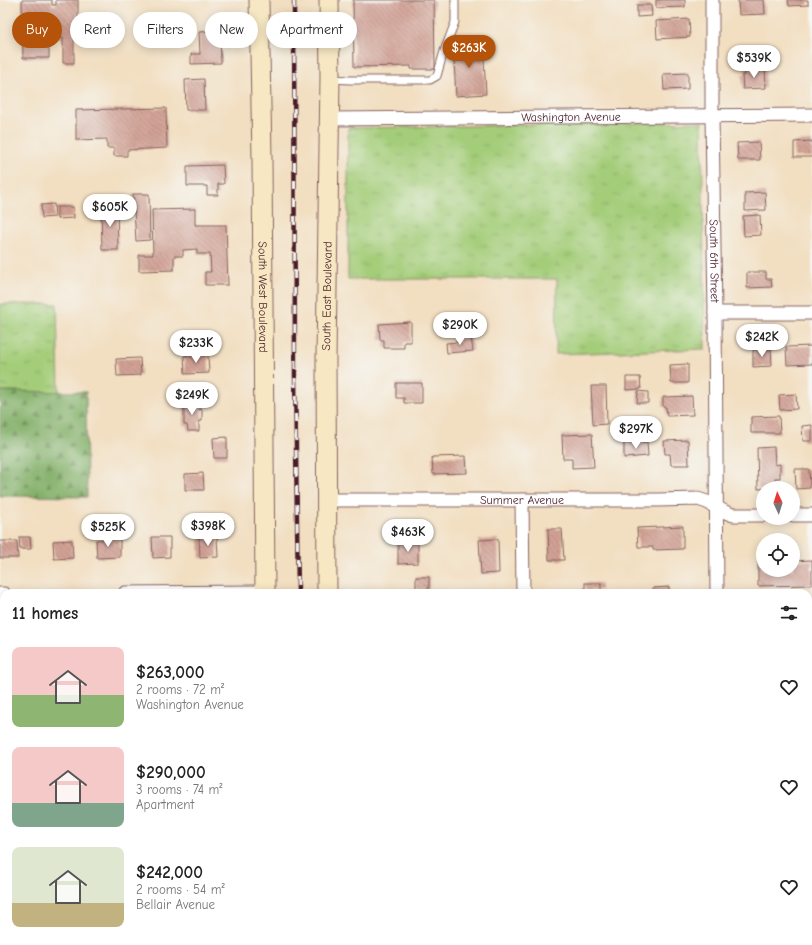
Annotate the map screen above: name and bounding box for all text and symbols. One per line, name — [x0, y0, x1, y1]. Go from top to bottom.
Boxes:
chip: Buy — [12, 12, 62, 48]
chip: Rent — [70, 12, 125, 48]
chip: Filters — [133, 12, 197, 48]
chip: New — [205, 12, 258, 48]
chip: Apartment — [266, 12, 357, 48]
pin: $263K — [441, 35, 497, 69]
text: $263K — [452, 40, 486, 55]
pin: $539K — [726, 45, 782, 79]
text: $539K — [736, 50, 772, 65]
street label: Washington Avenue — [521, 110, 621, 124]
pin: $605K — [82, 194, 138, 228]
text: $605K — [92, 199, 128, 214]
street label: South 6th Street — [707, 219, 722, 303]
street label: South West Boulevard — [256, 241, 270, 353]
street label: South East Boulevard — [319, 241, 335, 351]
pin: $290K — [432, 312, 488, 346]
text: $290K — [442, 317, 478, 332]
pin: $242K — [734, 324, 790, 358]
text: $242K — [745, 329, 779, 344]
pin: $233K — [168, 330, 224, 364]
text: $233K — [179, 335, 213, 350]
pin: $249K — [164, 382, 220, 416]
text: $249K — [175, 387, 209, 402]
pin: $297K — [608, 416, 664, 450]
text: $297K — [619, 421, 653, 436]
north arrow — [756, 481, 800, 525]
map controls — [756, 481, 800, 577]
street label: Summer Avenue — [480, 493, 564, 507]
pin: $398K — [180, 513, 236, 547]
pin: $525K — [80, 514, 136, 548]
text: $398K — [190, 518, 226, 533]
text: $525K — [90, 519, 126, 534]
pin: $463K — [380, 519, 436, 553]
text: $463K — [391, 524, 425, 539]
button: locate — [756, 533, 800, 577]
icon: filters — [778, 602, 800, 624]
text: 11 homes — [12, 604, 78, 623]
icon: home — [44, 663, 92, 711]
text: $263,000 — [136, 663, 204, 682]
icon: heart — [778, 676, 800, 698]
text: 2 rooms · 72 m² — [136, 682, 224, 697]
text: Washington Avenue — [136, 697, 244, 712]
icon: home — [44, 763, 92, 811]
text: $290,000 — [136, 763, 206, 782]
icon: heart — [778, 776, 800, 798]
text: 3 rooms · 74 m² — [136, 782, 222, 797]
text: Apartment — [136, 797, 194, 812]
icon: home — [44, 863, 92, 911]
text: $242,000 — [136, 863, 203, 882]
icon: heart — [778, 876, 800, 898]
text: 2 rooms · 54 m² — [136, 882, 225, 897]
text: Bellair Avenue — [136, 897, 215, 912]

